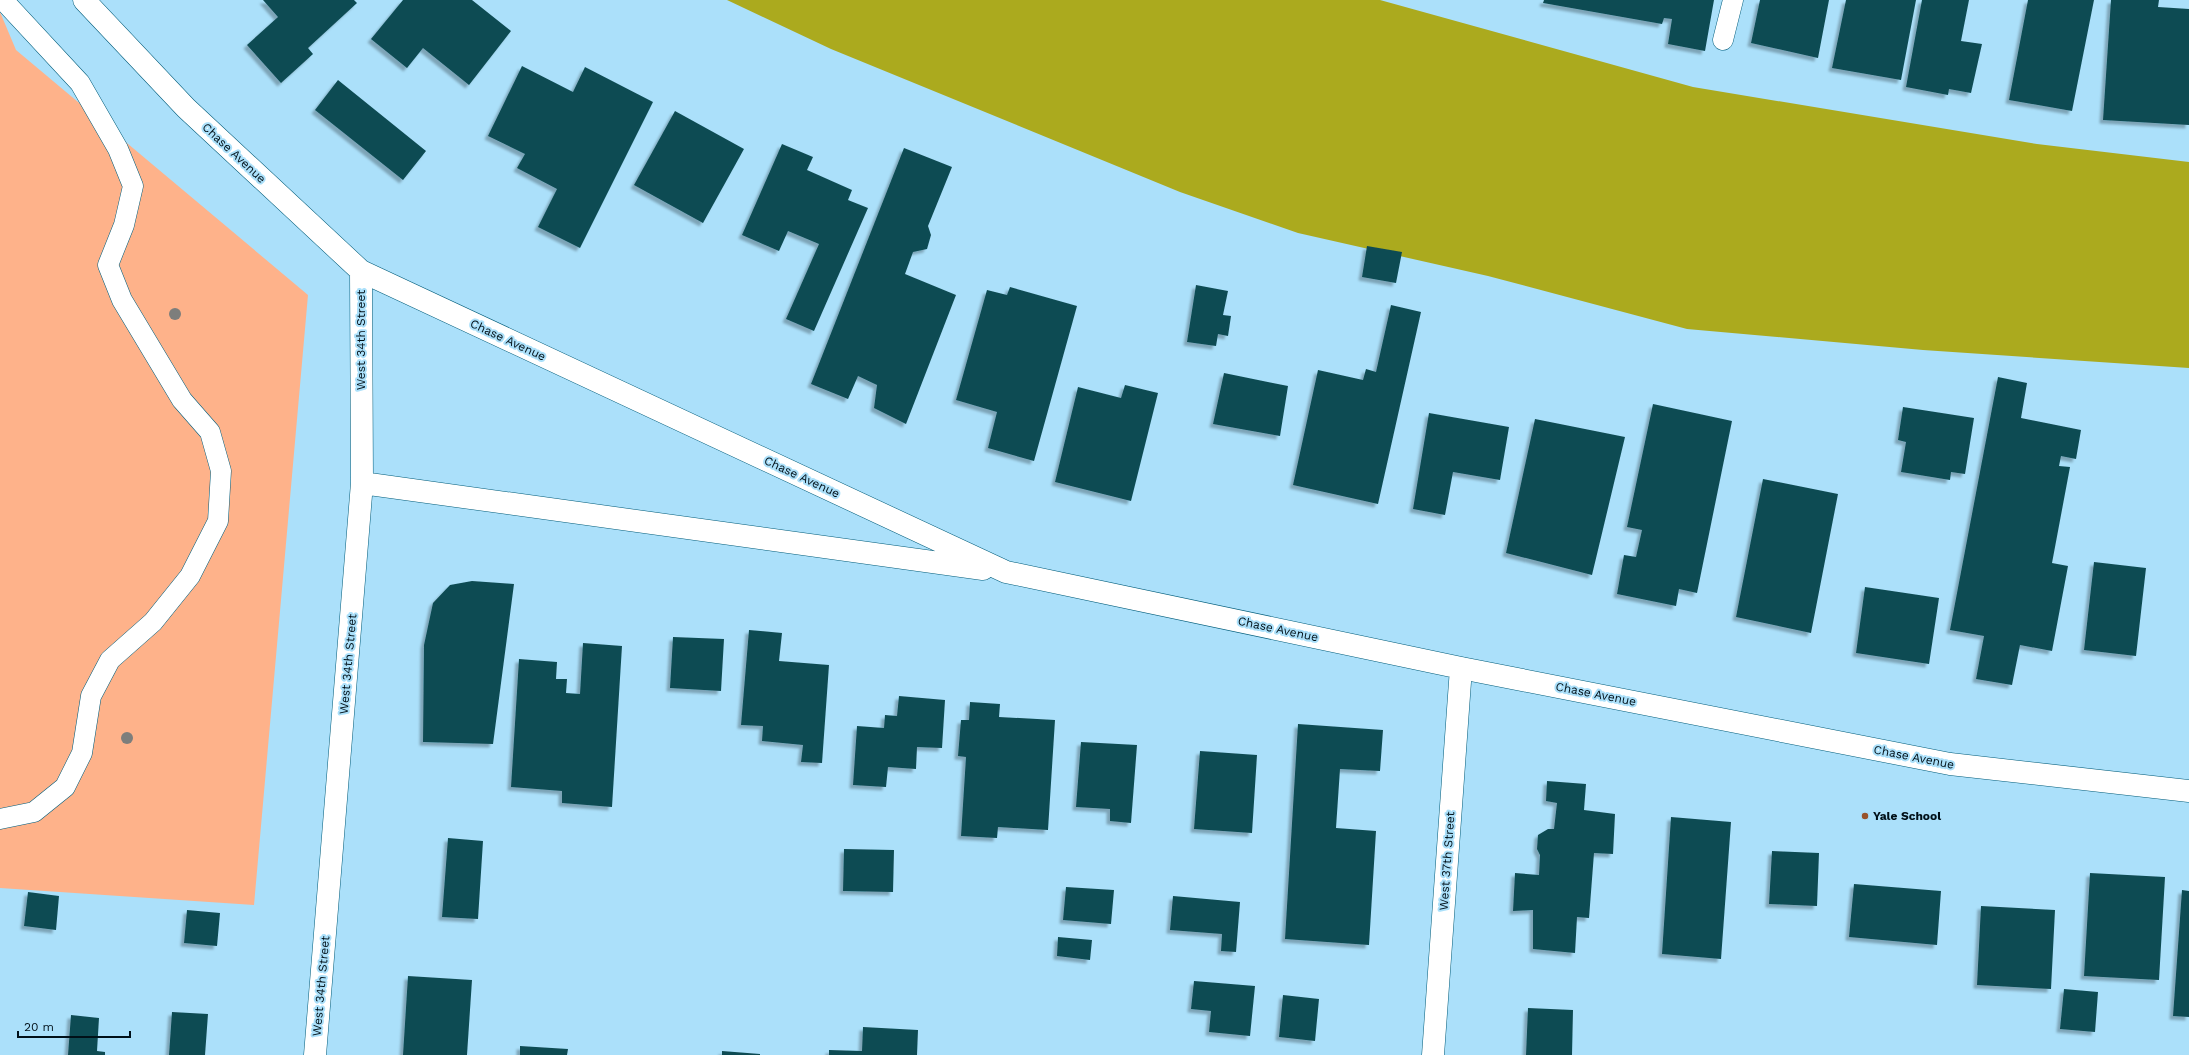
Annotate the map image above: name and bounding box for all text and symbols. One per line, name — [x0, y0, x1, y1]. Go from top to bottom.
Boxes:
street label: Chase Avenue — [199, 120, 269, 186]
street label: West 34th Street — [354, 290, 368, 390]
street label: Chase Avenue — [468, 316, 548, 364]
street label: Chase Avenue — [762, 453, 842, 501]
street label: West 34th Street — [337, 613, 359, 715]
street label: Chase Avenue — [1237, 614, 1320, 644]
street label: Chase Avenue — [1555, 679, 1638, 709]
street label: Chase Avenue — [1873, 742, 1956, 772]
place label: Yale School — [1873, 809, 1941, 823]
street label: West 37th Street — [1437, 811, 1457, 911]
marker: Yale School — [1860, 811, 1870, 821]
street label: West 34th Street — [310, 935, 332, 1037]
scale bar — [18, 1013, 130, 1039]
text: 20 m — [24, 1020, 54, 1034]

